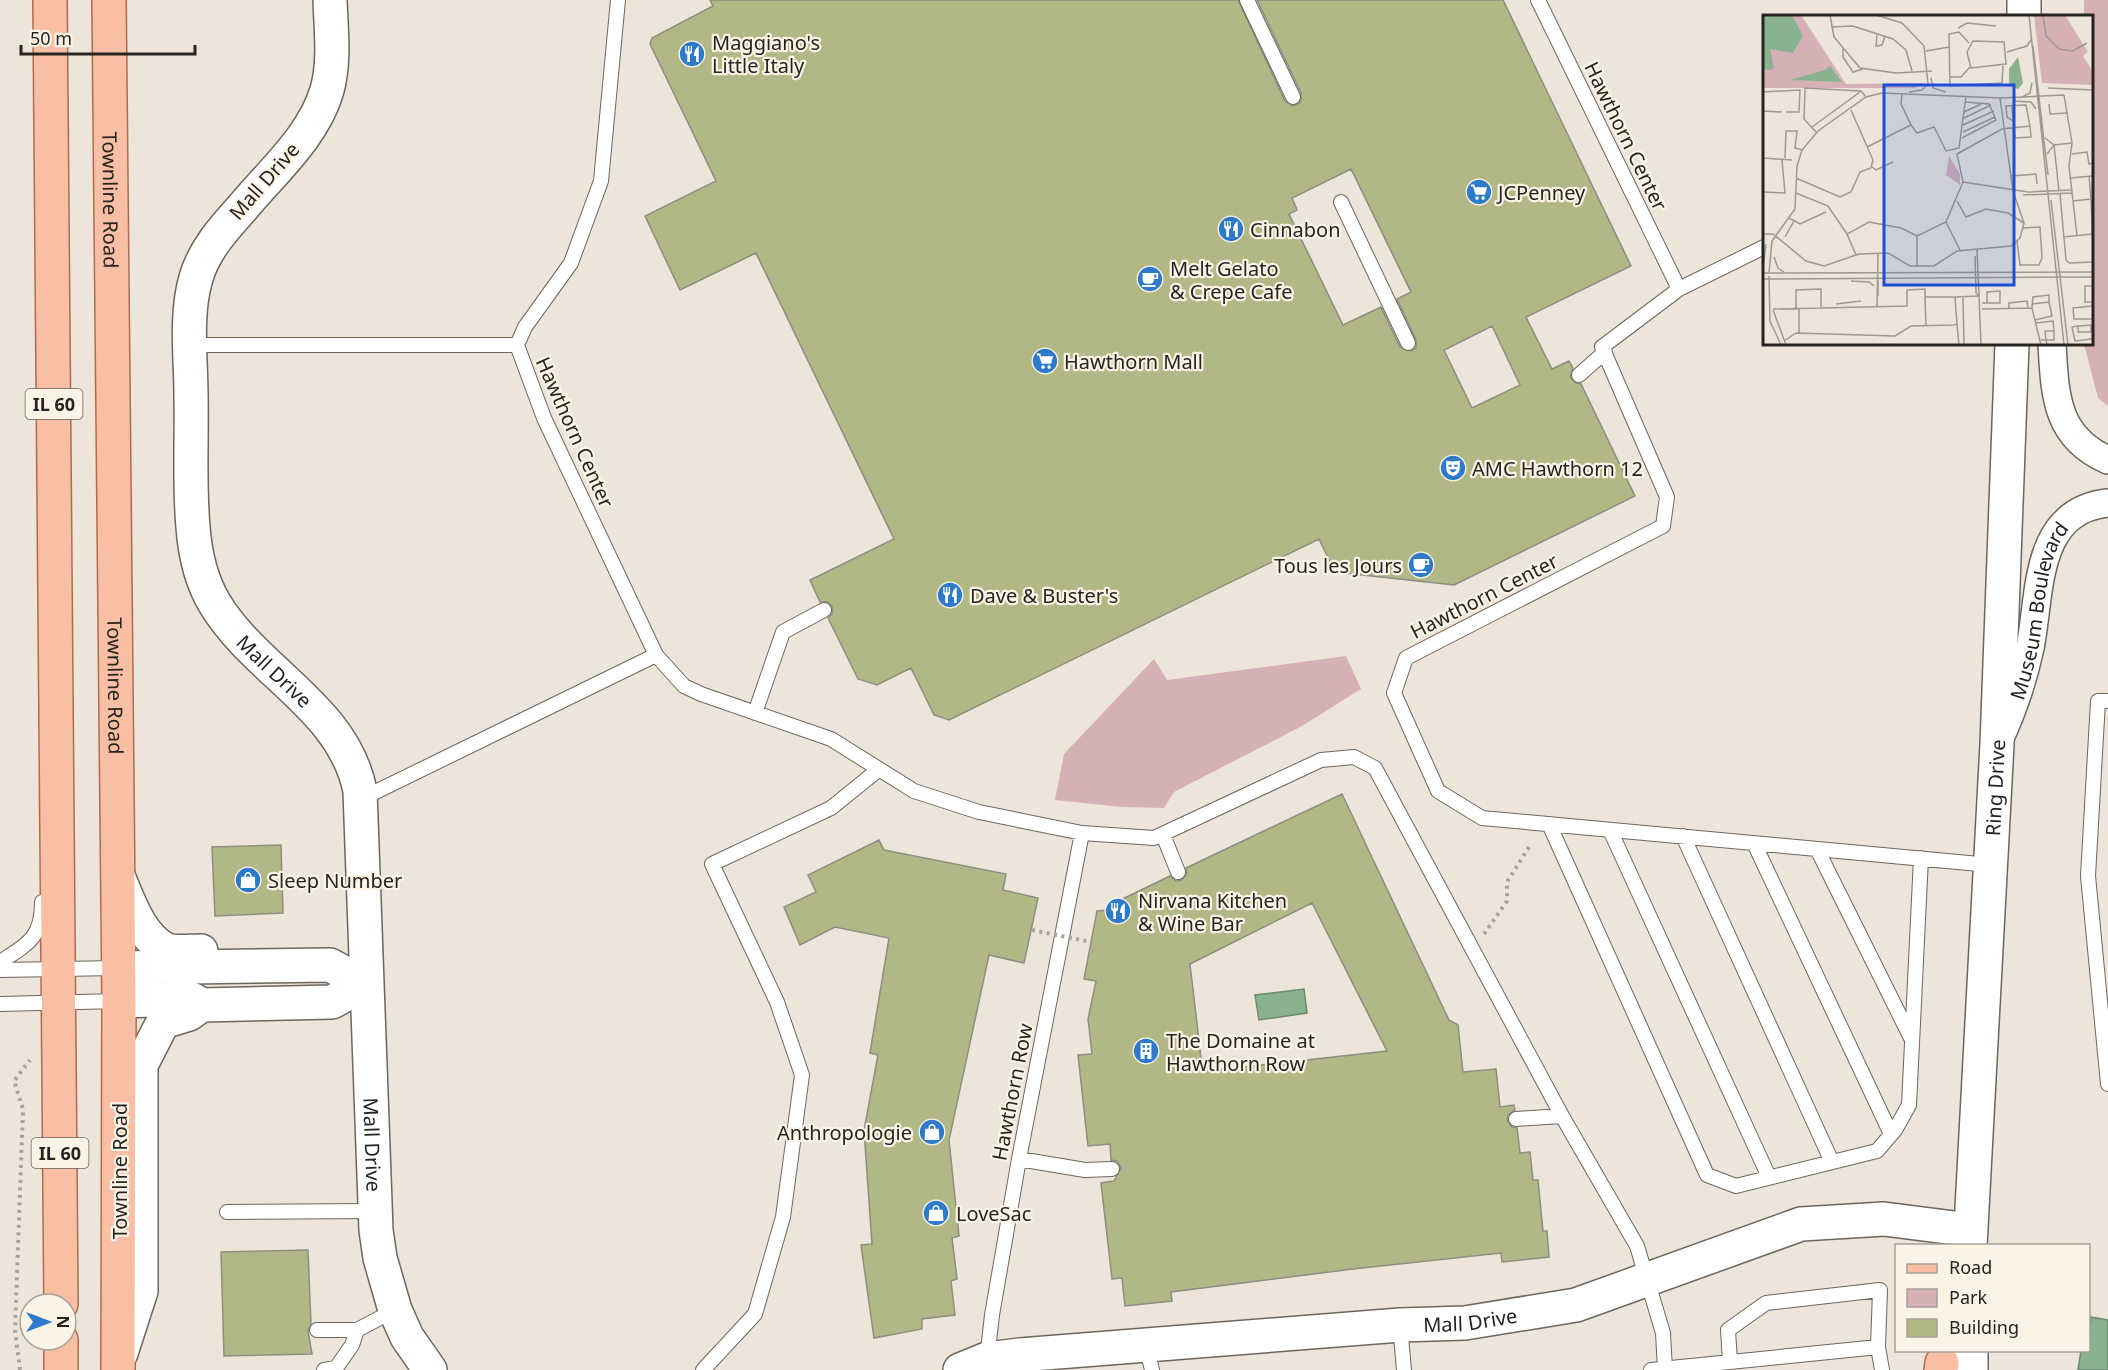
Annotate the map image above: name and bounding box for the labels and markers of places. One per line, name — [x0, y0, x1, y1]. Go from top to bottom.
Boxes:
place label: Maggiano's Little Italy — [712, 29, 820, 79]
restaurant icon: Maggiano's Little Italy — [677, 39, 707, 69]
supermarket icon: JCPenney — [1464, 177, 1494, 207]
place label: JCPenney — [1496, 179, 1586, 206]
restaurant icon: Cinnabon — [1216, 214, 1246, 244]
place label: Cinnabon — [1250, 216, 1341, 243]
place label: Melt Gelato & Crepe Cafe — [1170, 255, 1292, 305]
cafe icon: Melt Gelato & Crepe Cafe — [1135, 264, 1165, 294]
supermarket icon: Hawthorn Mall — [1030, 346, 1060, 376]
place label: Hawthorn Mall — [1064, 348, 1203, 375]
theatre icon: AMC Hawthorn 12 — [1438, 453, 1468, 483]
place label: AMC Hawthorn 12 — [1472, 455, 1643, 482]
cafe icon: Tous les Jours — [1406, 550, 1436, 580]
place label: Tous les Jours — [1274, 552, 1402, 579]
restaurant icon: Dave & Buster's — [935, 580, 965, 610]
place label: Dave & Buster's — [970, 582, 1118, 609]
shop icon: Sleep Number — [233, 865, 263, 895]
place label: Sleep Number — [268, 867, 402, 894]
place label: Nirvana Kitchen & Wine Bar — [1138, 887, 1287, 937]
restaurant icon: Nirvana Kitchen & Wine Bar — [1103, 896, 1133, 926]
place label: The Domaine at Hawthorn Row — [1166, 1027, 1315, 1077]
building icon: The Domaine at Hawthorn Row — [1131, 1036, 1161, 1066]
shop icon: Anthropologie — [917, 1117, 947, 1147]
place label: Anthropologie — [777, 1119, 912, 1146]
shop icon: LoveSac — [921, 1198, 951, 1228]
place label: LoveSac — [956, 1200, 1031, 1227]

